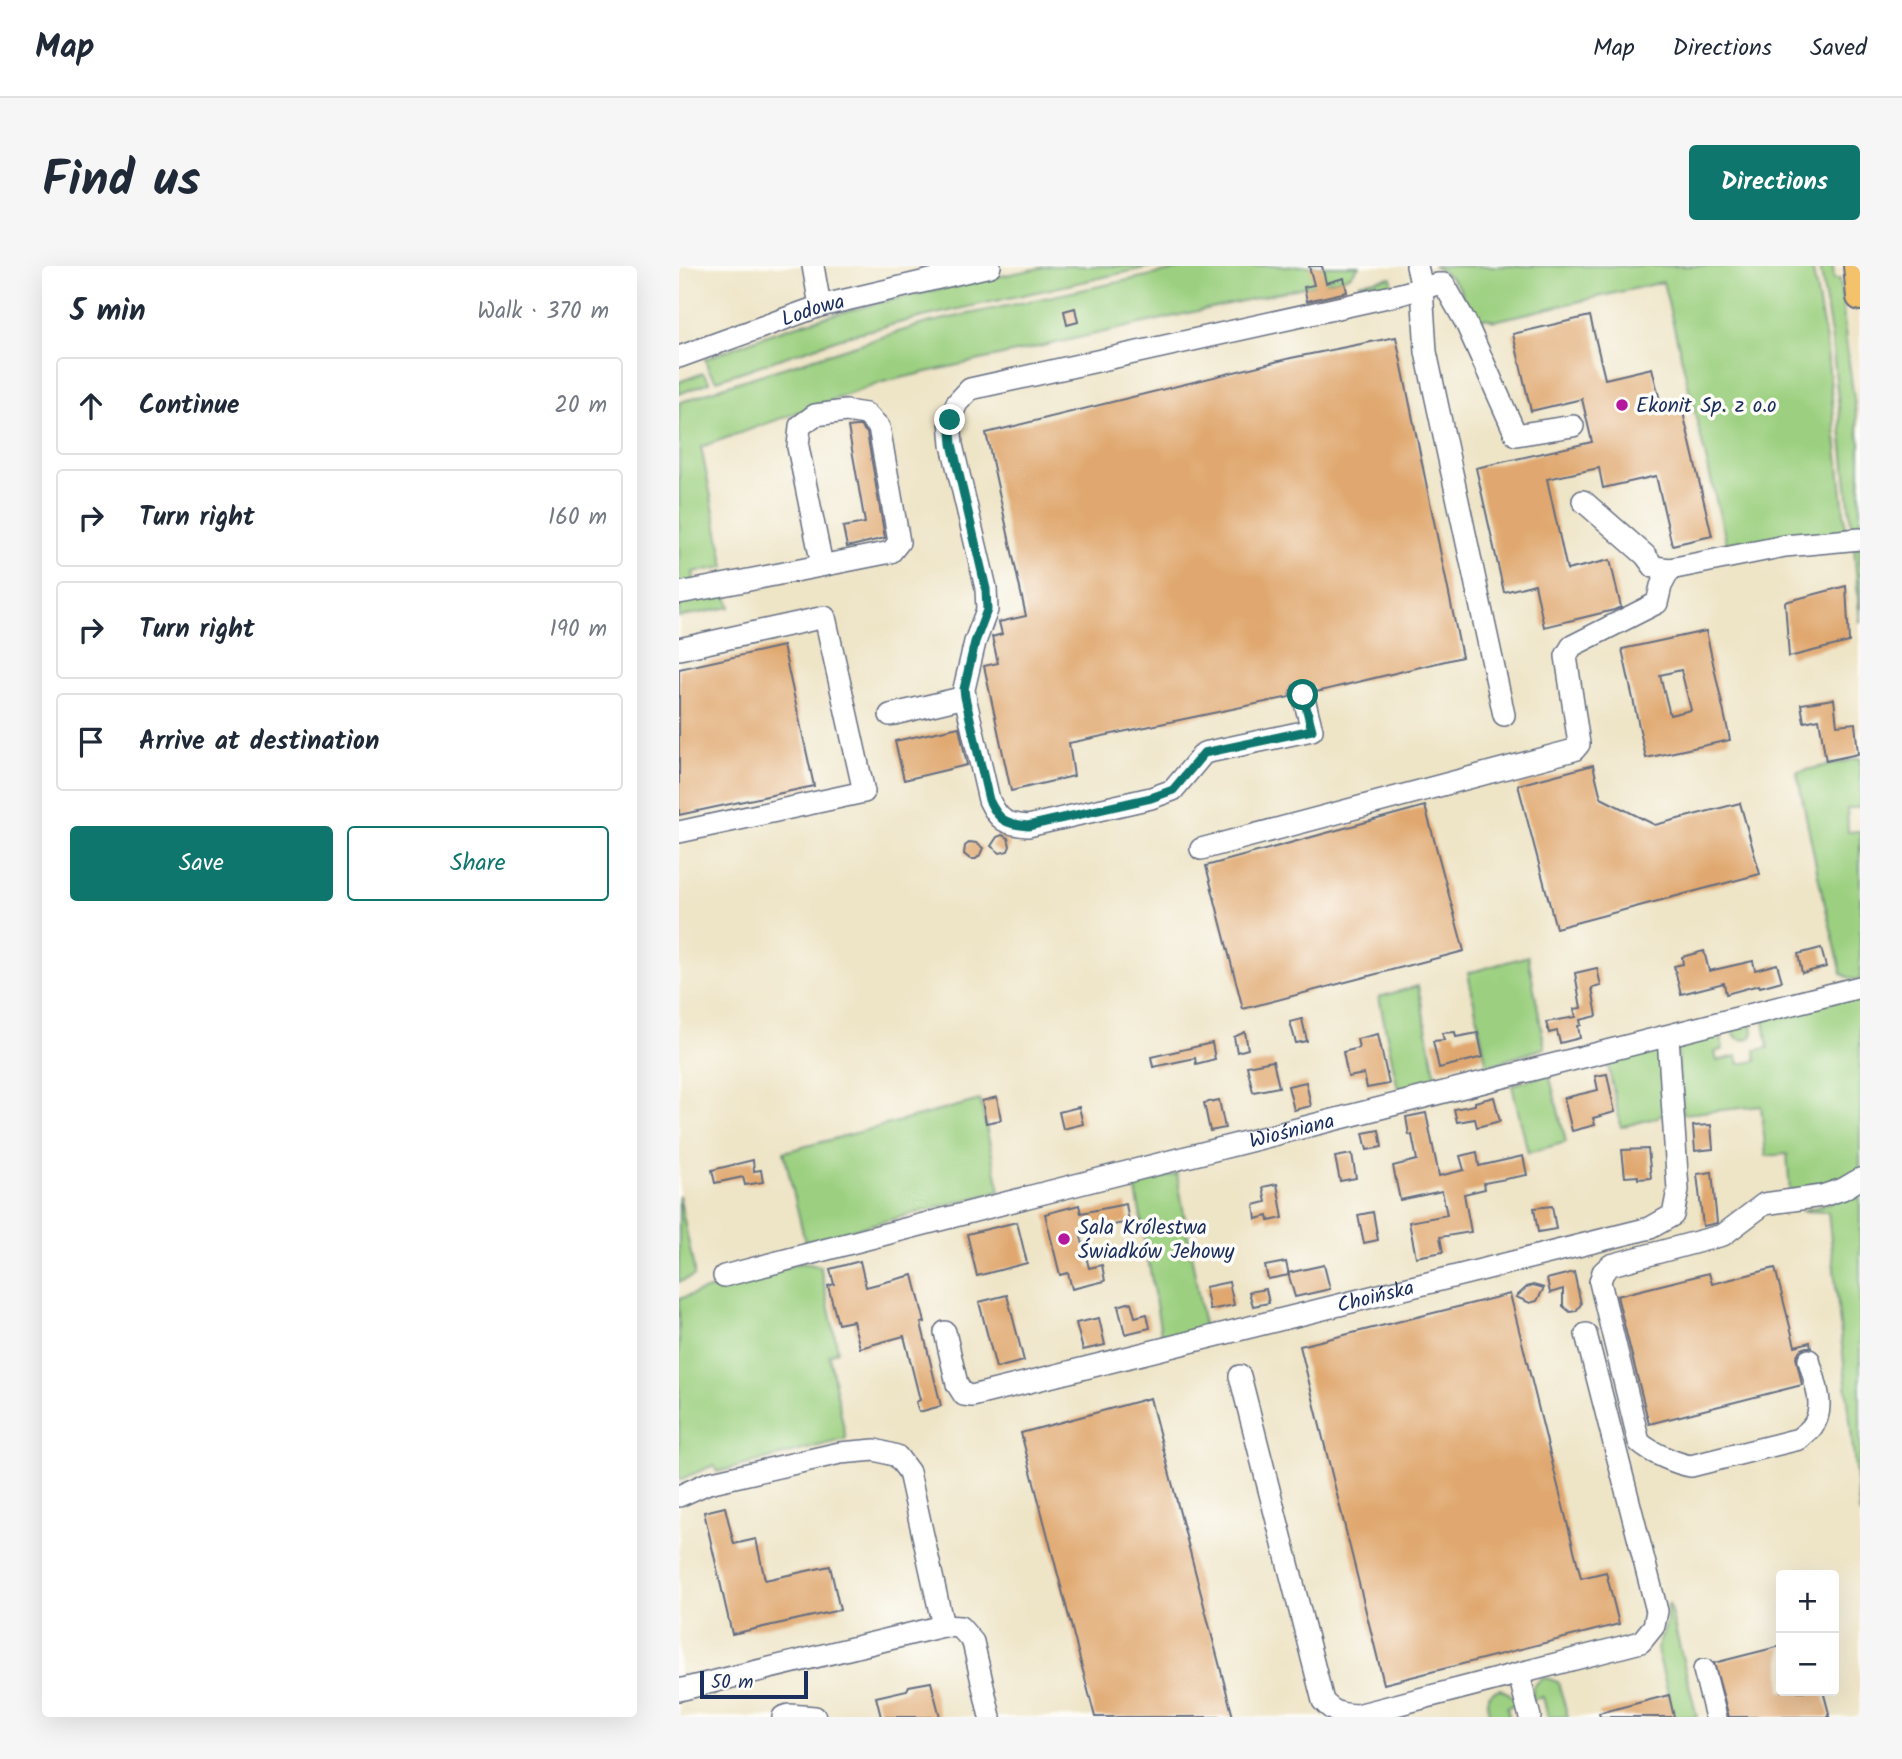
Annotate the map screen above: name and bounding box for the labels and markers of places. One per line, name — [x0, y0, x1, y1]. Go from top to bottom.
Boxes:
place label: Ekonit Sp. z o.o — [1636, 390, 1777, 423]
marker: Ekonit Sp. z o.o — [1614, 397, 1630, 413]
place label: Sala Królestwa Świadków Jehowy — [1078, 1212, 1235, 1269]
marker: Sala Królestwa Świadków Jehowy — [1056, 1231, 1072, 1247]

